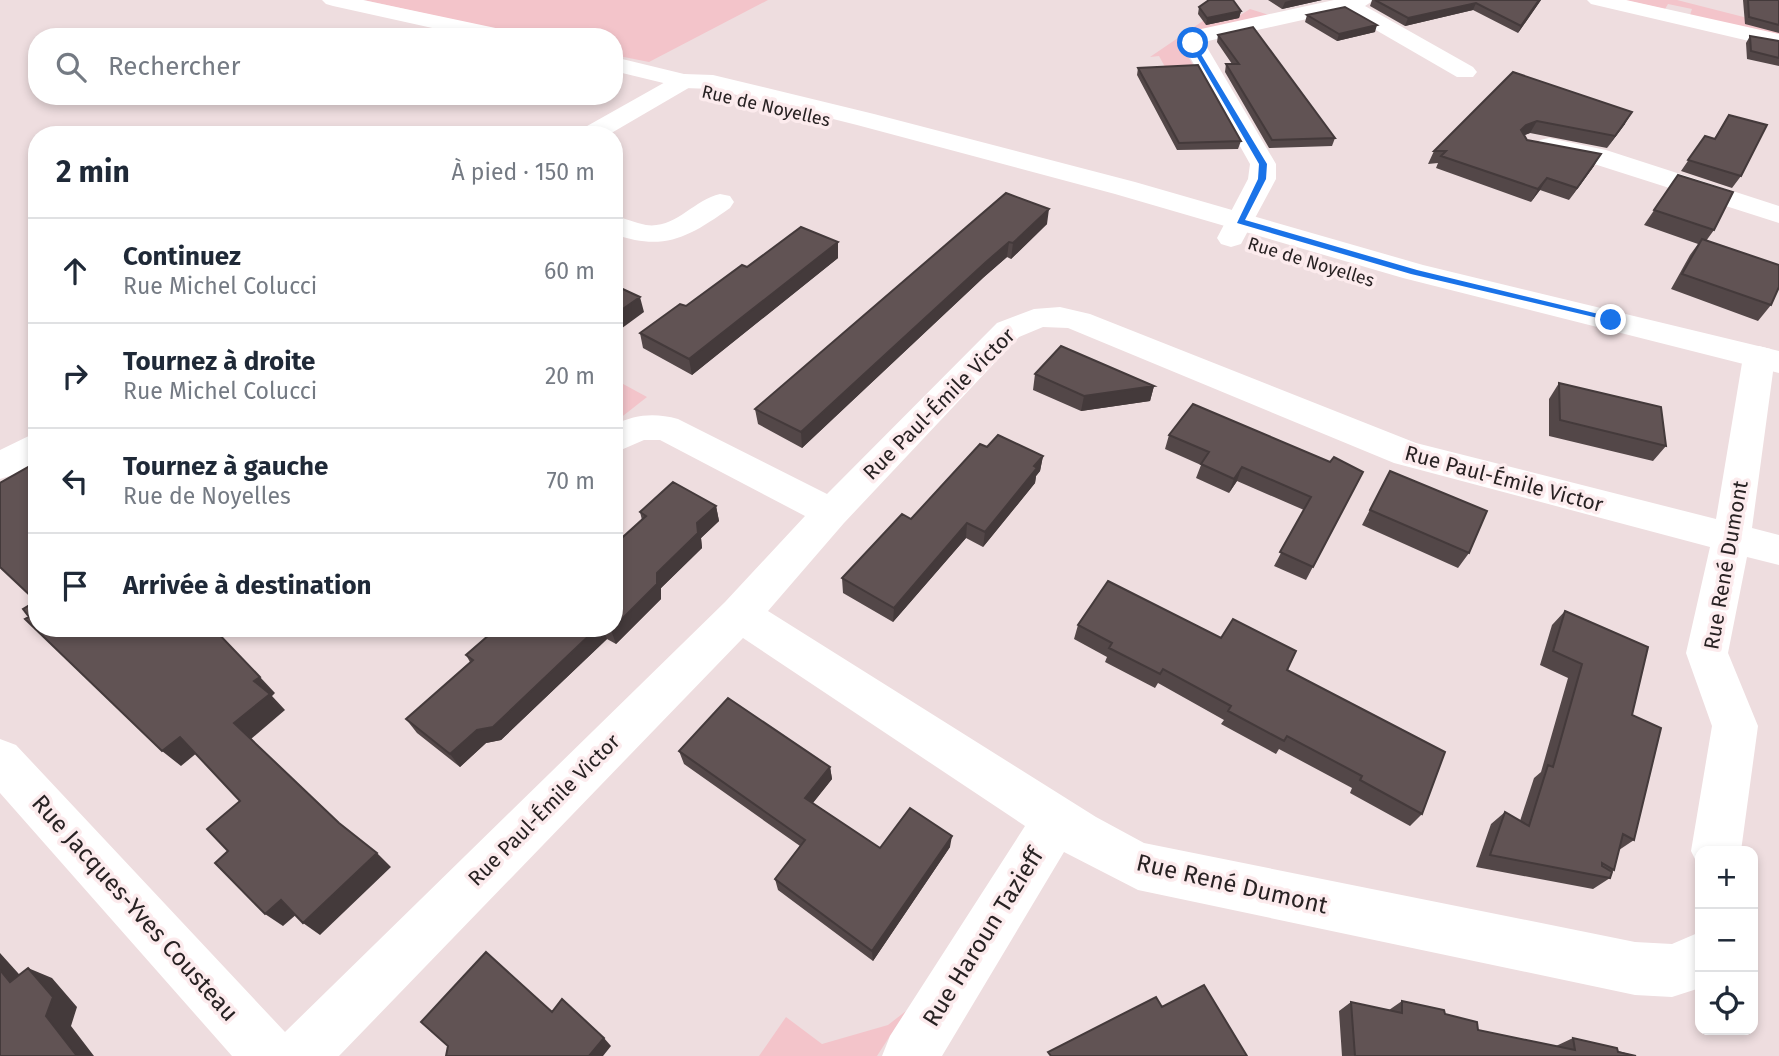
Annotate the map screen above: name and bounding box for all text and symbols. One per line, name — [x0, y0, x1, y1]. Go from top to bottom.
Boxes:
route start — [1177, 27, 1208, 58]
search box — [28, 28, 623, 105]
icon: search — [52, 48, 90, 86]
text: Rechercher — [108, 51, 240, 82]
street label: Rue de Noyelles — [700, 81, 832, 131]
text: 2 min — [56, 154, 130, 190]
text: À pied · 150 m — [451, 158, 595, 186]
street label: Rue de Noyelles — [1245, 232, 1377, 292]
text: Continuez — [123, 241, 241, 272]
icon: ahead — [56, 252, 94, 290]
text: 60 m — [544, 257, 595, 285]
text: Rue Michel Colucci — [123, 272, 317, 300]
route end — [1595, 304, 1626, 335]
street label: Rue Paul-Émile Victor — [858, 323, 1020, 485]
text: Tournez à droite — [123, 346, 315, 377]
icon: right — [56, 357, 94, 395]
text: 20 m — [545, 362, 595, 390]
text: Rue Michel Colucci — [123, 377, 317, 405]
street label: Rue Paul-Émile Victor — [1402, 440, 1606, 518]
text: Tournez à gauche — [123, 451, 328, 482]
icon: left — [56, 462, 94, 500]
text: 70 m — [546, 467, 595, 495]
street label: Rue René Dumont — [1698, 478, 1754, 651]
text: Rue de Noyelles — [123, 482, 291, 510]
icon: arrive — [56, 567, 94, 605]
text: Arrivée à destination — [123, 570, 372, 601]
street label: Rue Paul-Émile Victor — [463, 729, 625, 891]
street label: Rue Jacques-Yves Cousteau — [26, 789, 244, 1027]
street label: Rue Haroun Tazieff — [917, 841, 1050, 1031]
map controls — [1695, 846, 1758, 1035]
button: + — [1695, 846, 1758, 909]
street label: Rue René Dumont — [1134, 848, 1331, 920]
button: − — [1695, 909, 1758, 972]
button: locate — [1695, 972, 1758, 1035]

